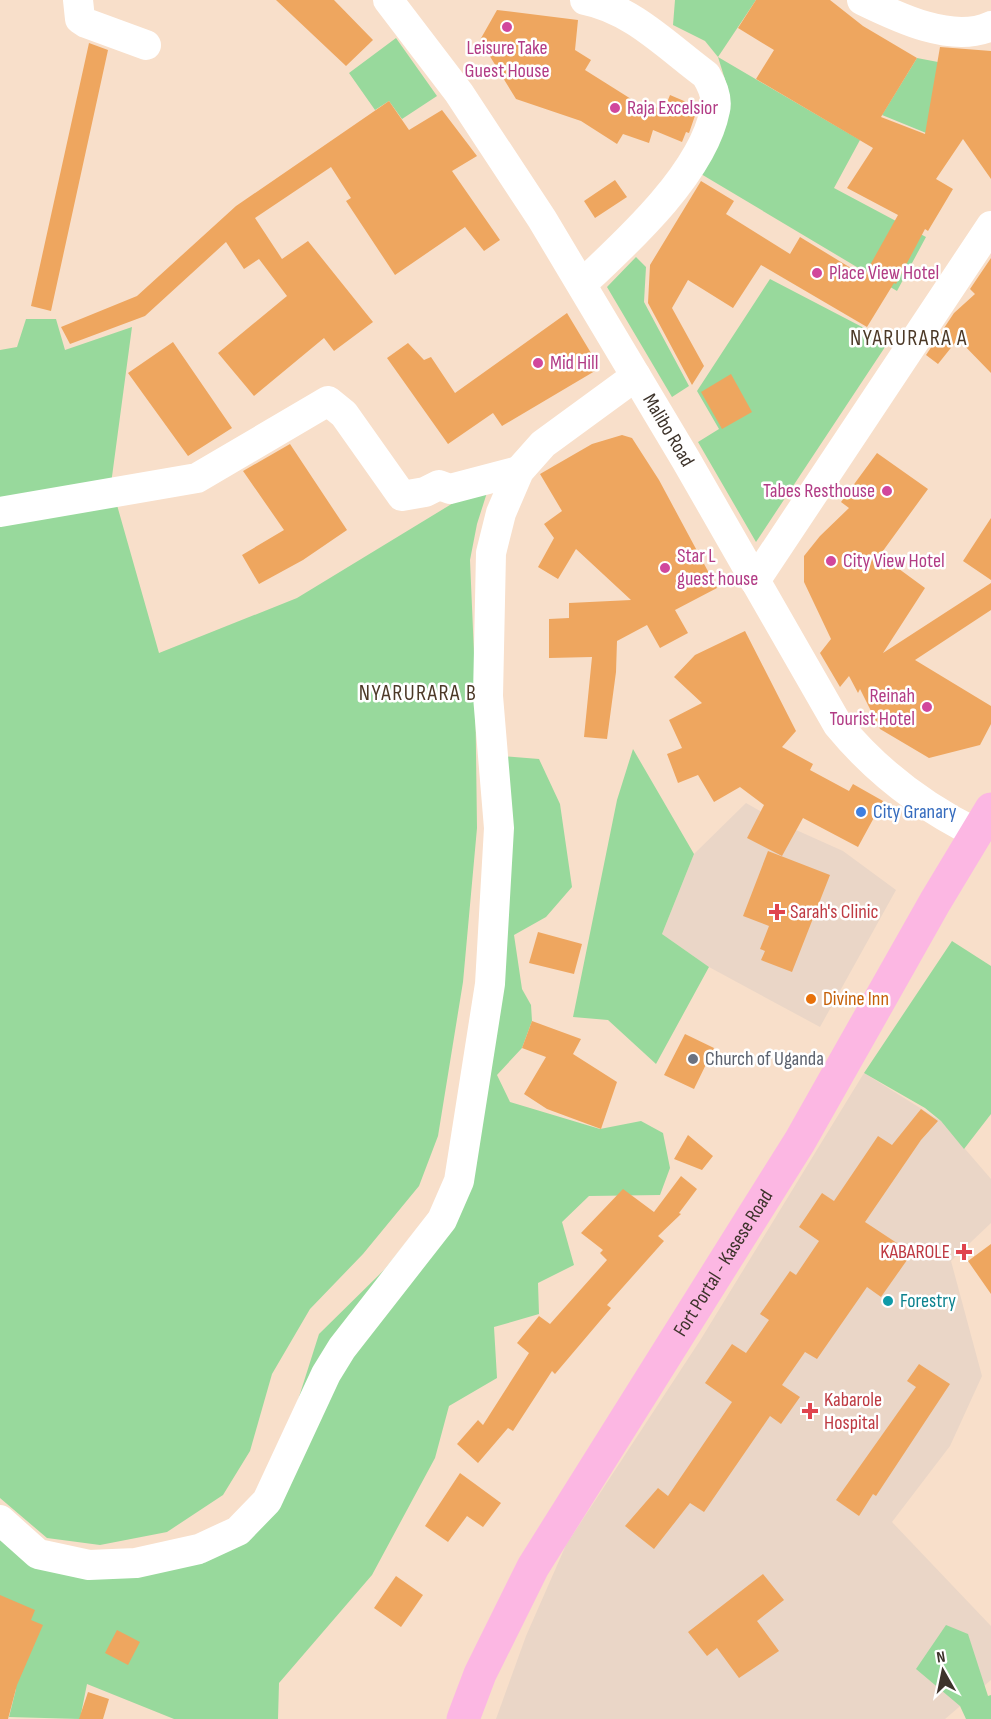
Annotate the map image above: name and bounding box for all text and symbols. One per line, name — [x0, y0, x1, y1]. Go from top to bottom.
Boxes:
marker: Leisure Take Guest House — [500, 20, 514, 34]
place label: Leisure Take Guest House — [465, 36, 549, 83]
place label: Raja Excelsior — [627, 96, 718, 120]
marker: Raja Excelsior — [608, 101, 622, 115]
place label: Place View Hotel — [829, 261, 939, 285]
marker: Place View Hotel — [810, 266, 824, 280]
district label: NYARURARA A — [850, 325, 968, 352]
place label: Mid Hill — [550, 351, 598, 375]
marker: Mid Hill — [531, 356, 545, 370]
street label: Malibo Road — [637, 390, 699, 471]
place label: Tabes Resthouse — [763, 479, 875, 503]
marker: Tabes Resthouse — [880, 484, 894, 498]
place label: Star L guest house — [677, 544, 758, 591]
place label: City View Hotel — [843, 549, 945, 573]
marker: City View Hotel — [824, 554, 838, 568]
marker: Star L guest house — [658, 561, 672, 575]
district label: NYARURARA B — [359, 680, 477, 707]
place label: Reinah Tourist Hotel — [829, 684, 915, 731]
marker: Reinah Tourist Hotel — [920, 700, 934, 714]
place label: City Granary — [873, 800, 957, 824]
marker: City Granary — [854, 805, 868, 819]
place label: Sarah's Clinic — [790, 900, 879, 924]
marker: Sarah's Clinic — [768, 903, 786, 921]
place label: Divine Inn — [823, 987, 889, 1011]
marker: Divine Inn — [804, 992, 818, 1006]
place label: Church of Uganda — [705, 1047, 824, 1071]
marker: Church of Uganda — [686, 1052, 700, 1066]
street label: Fort Portal - Kasese Road — [668, 1185, 778, 1341]
place label: KABAROLE — [880, 1240, 950, 1264]
marker: KABAROLE — [955, 1243, 973, 1261]
place label: Forestry — [900, 1289, 956, 1313]
marker: Forestry — [881, 1294, 895, 1308]
place label: Kabarole Hospital — [824, 1388, 882, 1435]
marker: Kabarole Hospital — [801, 1402, 819, 1420]
north arrow — [913, 1641, 973, 1701]
text: N — [935, 1648, 947, 1668]

